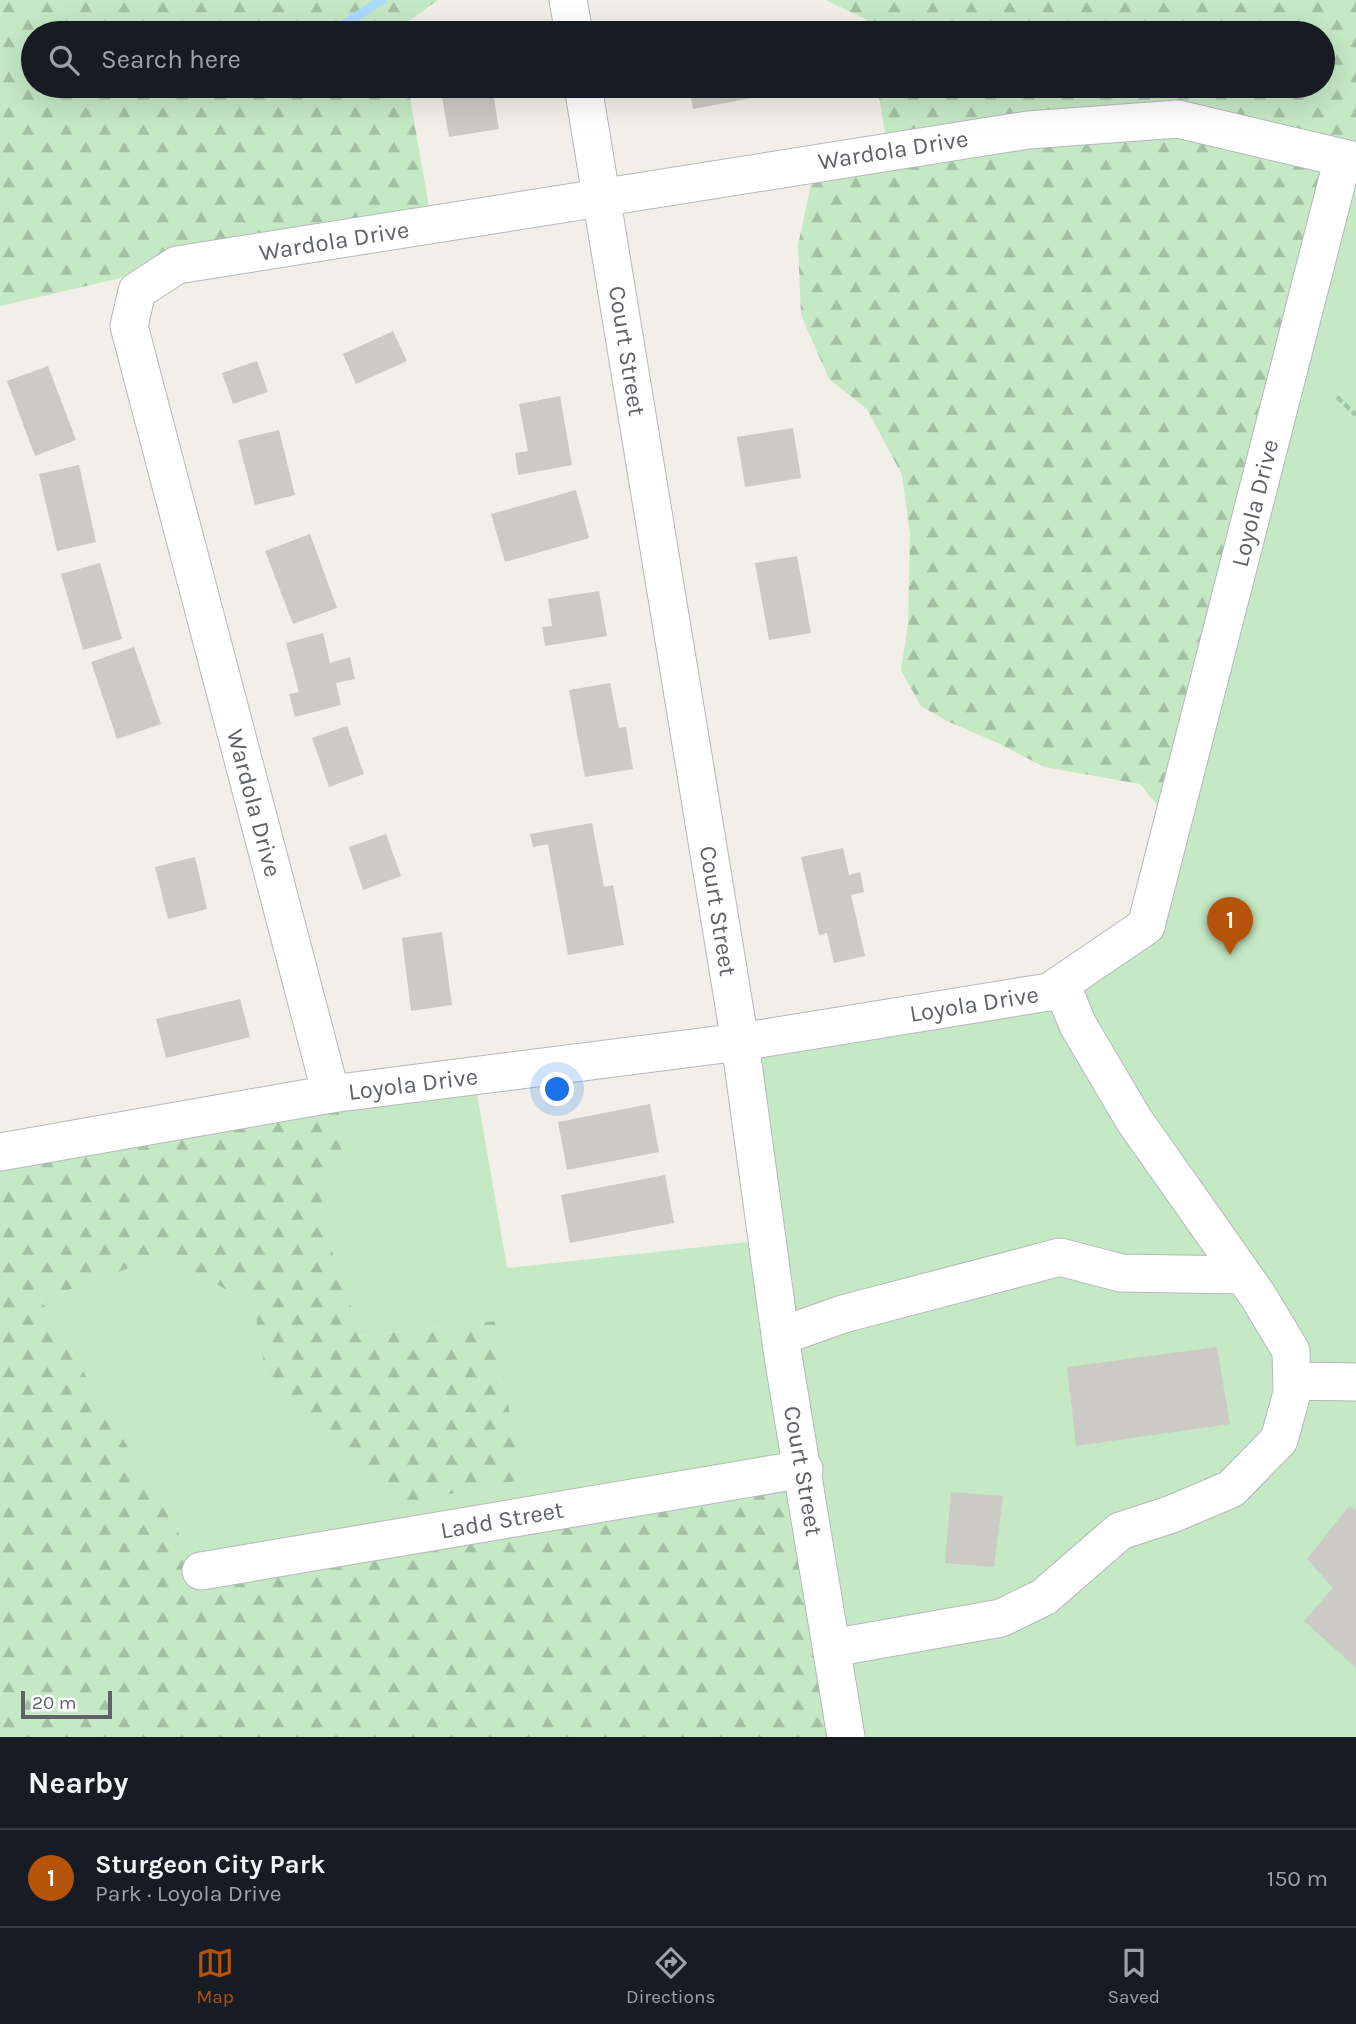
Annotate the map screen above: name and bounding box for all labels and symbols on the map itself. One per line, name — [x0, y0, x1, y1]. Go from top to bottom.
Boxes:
street label: Wardola Drive — [816, 124, 970, 176]
street label: Wardola Drive — [257, 215, 411, 267]
street label: Court Street — [603, 284, 651, 418]
street label: Loyola Drive — [1226, 436, 1284, 570]
street label: Wardola Drive — [221, 726, 287, 880]
street label: Court Street — [694, 844, 742, 978]
pin: 1 — [1207, 897, 1253, 955]
street label: Loyola Drive — [907, 980, 1041, 1028]
street label: Loyola Drive — [347, 1062, 479, 1106]
your location — [540, 1072, 574, 1106]
street label: Court Street — [778, 1404, 828, 1538]
street label: Ladd Street — [438, 1495, 566, 1545]
scale bar — [21, 1688, 112, 1720]

